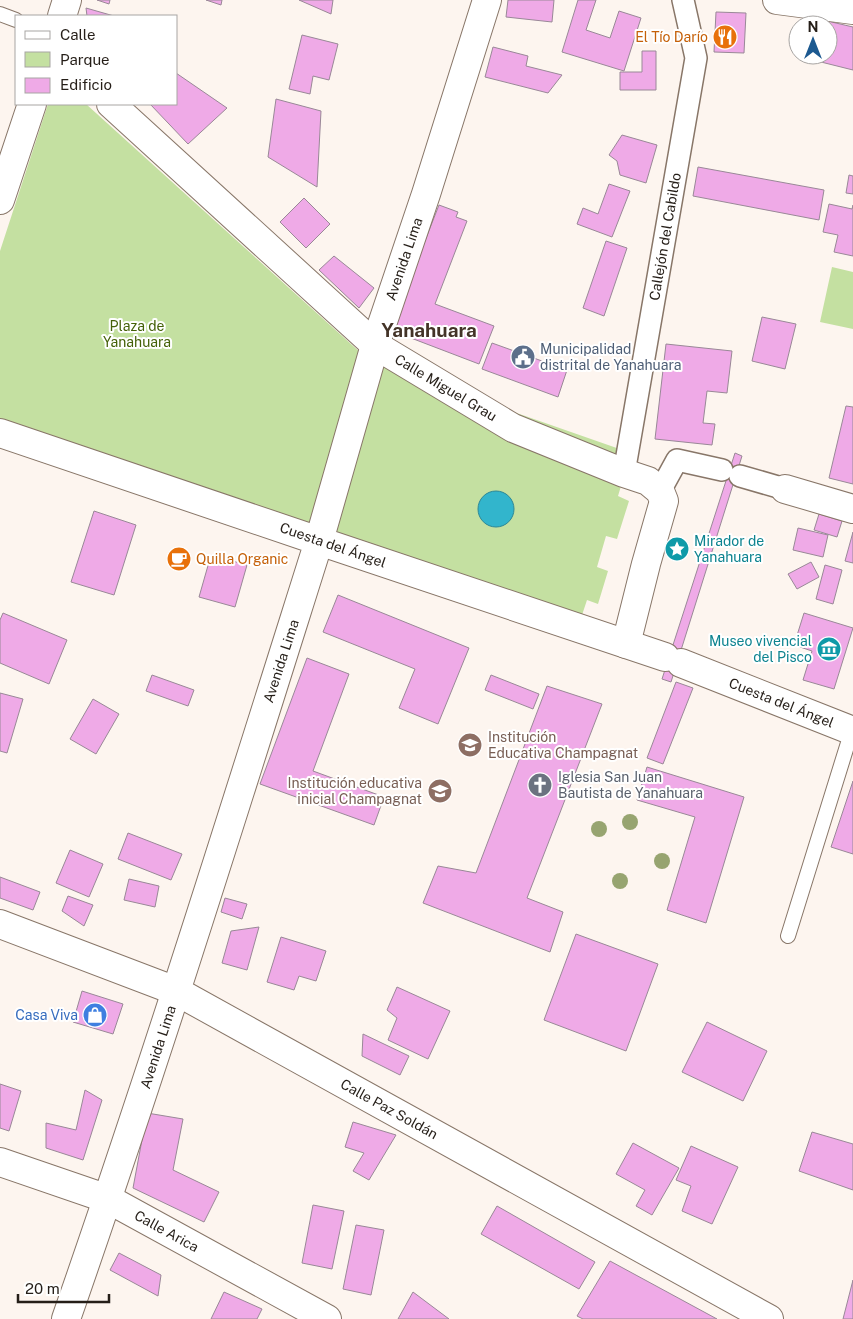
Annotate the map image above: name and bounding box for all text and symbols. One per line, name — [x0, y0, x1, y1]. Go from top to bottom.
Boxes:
legend — [15, 15, 178, 105]
north arrow — [788, 15, 838, 65]
text: N — [808, 19, 818, 35]
restaurant icon: El Tío Darío — [712, 24, 738, 50]
text: Calle — [60, 26, 96, 43]
place label: El Tío Darío — [635, 29, 708, 45]
text: Parque — [60, 51, 110, 68]
text: Edificio — [60, 76, 112, 93]
street label: Callejón del Cabildo — [646, 171, 684, 302]
street label: Avenida Lima — [382, 216, 426, 302]
park label: Plaza de Yanahuara — [103, 318, 171, 350]
district label: Yanahuara — [381, 319, 477, 341]
place label: Municipalidad distrital de Yanahuara — [540, 341, 681, 373]
public building icon: Municipalidad distrital de Yanahuara — [510, 344, 536, 370]
street label: Calle Miguel Grau — [392, 351, 500, 424]
street label: Cuesta del Ángel — [278, 518, 389, 571]
place label: Mirador de Yanahuara — [694, 533, 764, 565]
place icon: Mirador de Yanahuara — [664, 536, 690, 562]
cafe icon: Quilla Organic — [166, 546, 192, 572]
place label: Quilla Organic — [196, 551, 288, 567]
street label: Avenida Lima — [260, 617, 302, 705]
place label: Museo vivencial del Pisco — [709, 633, 812, 665]
museum icon: Museo vivencial del Pisco — [816, 636, 842, 662]
street label: Cuesta del Ángel — [727, 675, 836, 731]
place label: Institución Educativa Champagnat — [488, 729, 638, 761]
school or university icon: Institución Educativa Champagnat — [457, 732, 483, 758]
place label: Iglesia San Juan Bautista de Yanahuara — [558, 769, 703, 801]
church icon: Iglesia San Juan Bautista de Yanahuara — [527, 772, 553, 798]
place label: Institución educativa inicial Champagnat — [288, 775, 422, 807]
school or university icon: Institución educativa inicial Champagnat — [427, 778, 453, 804]
shop icon: Casa Viva — [82, 1002, 108, 1028]
street label: Avenida Lima — [137, 1003, 179, 1091]
place label: Casa Viva — [15, 1007, 78, 1023]
street label: Calle Paz Soldán — [338, 1076, 441, 1142]
street label: Calle Arica — [132, 1207, 201, 1255]
scale bar — [18, 1272, 109, 1304]
text: 20 m — [25, 1280, 60, 1297]

